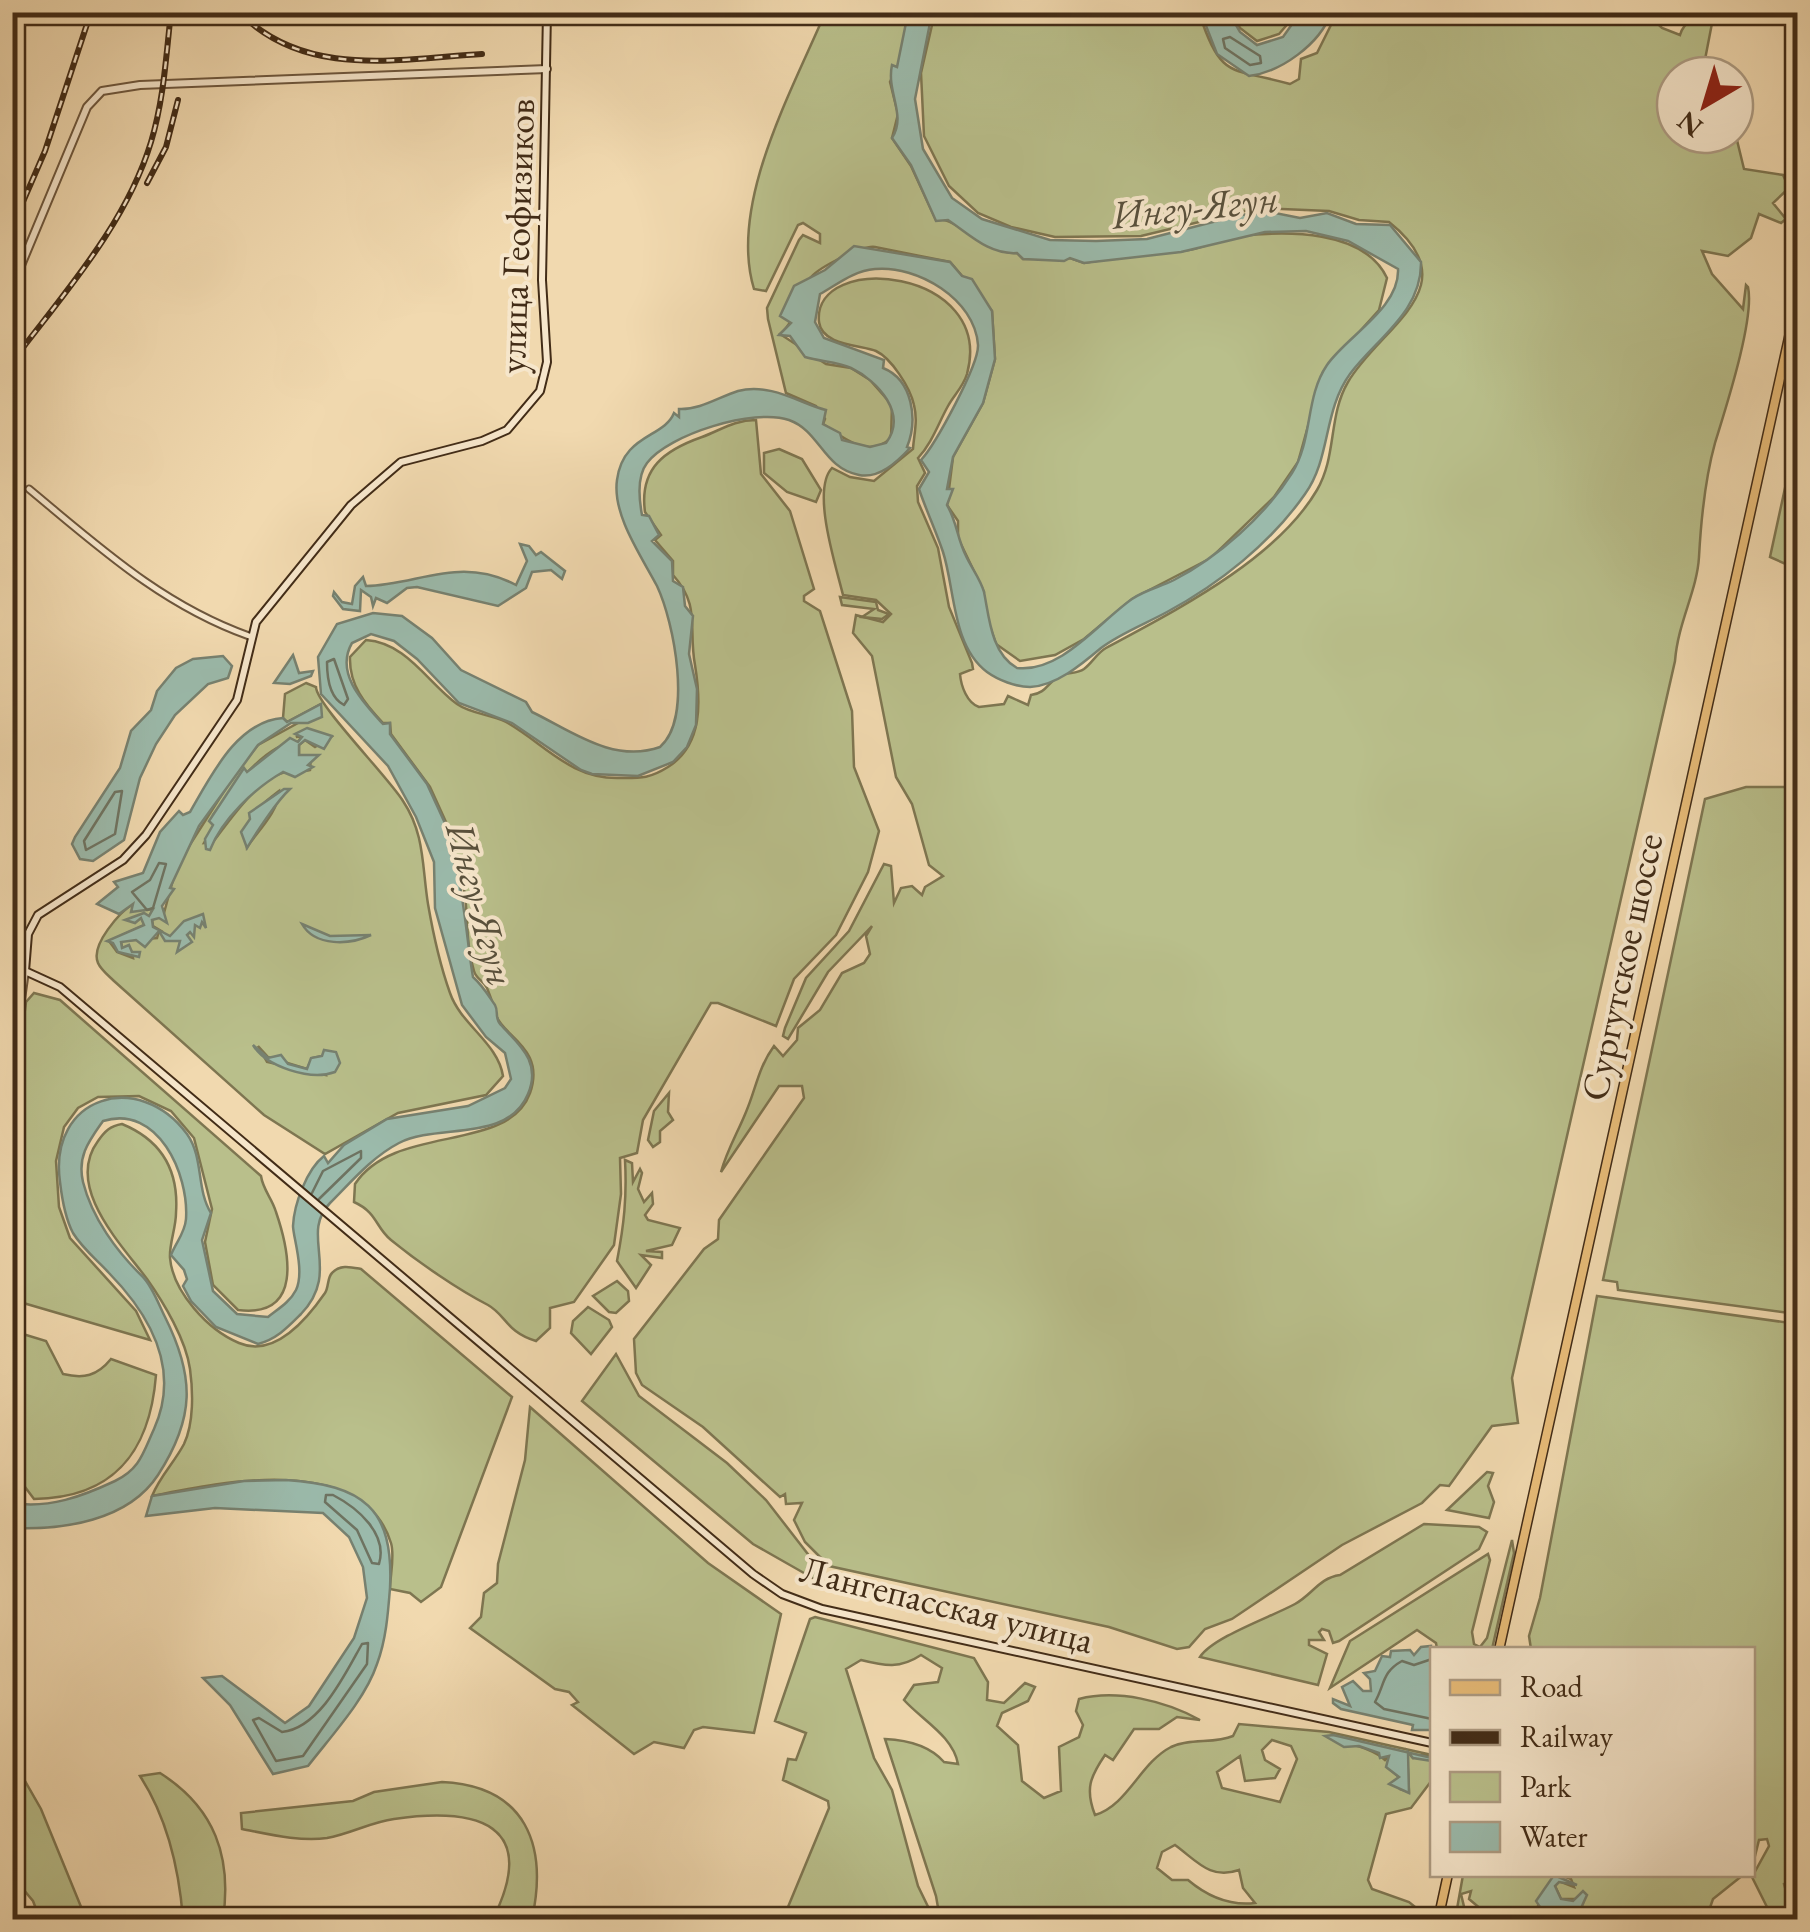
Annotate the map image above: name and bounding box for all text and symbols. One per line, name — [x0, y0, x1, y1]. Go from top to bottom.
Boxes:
north arrow — [1655, 55, 1755, 155]
street label: улица Геофизиков — [487, 98, 545, 374]
text: N — [1669, 103, 1710, 146]
water label: Ингу-Ягун — [1108, 171, 1281, 241]
water label: Ингу-Ягун — [434, 815, 528, 992]
street label: Сургутское шоссе — [1569, 829, 1673, 1105]
street label: Лангепасская улица — [795, 1544, 1099, 1664]
legend — [1430, 1647, 1755, 1877]
text: Road — [1520, 1667, 1584, 1706]
text: Railway — [1520, 1717, 1614, 1756]
text: Park — [1520, 1767, 1572, 1806]
text: Water — [1520, 1817, 1588, 1856]

